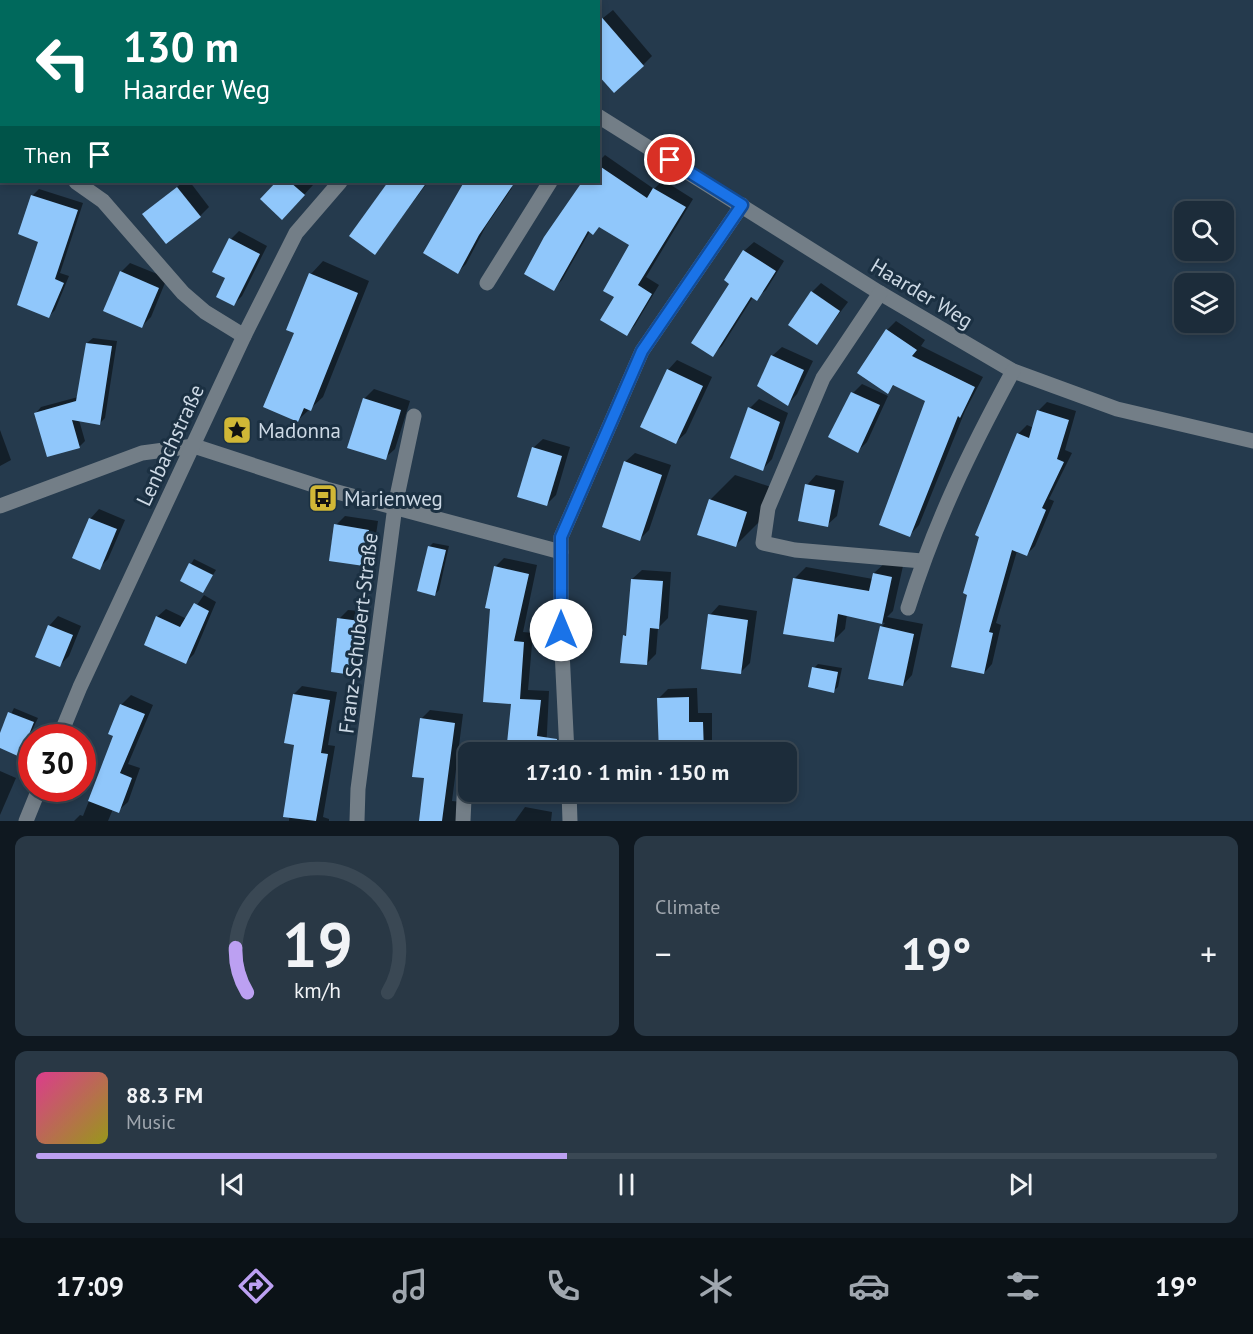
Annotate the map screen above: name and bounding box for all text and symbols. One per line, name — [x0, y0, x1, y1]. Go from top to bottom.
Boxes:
text: 130 m — [123, 19, 239, 74]
icon: left — [24, 24, 102, 102]
text: Haarder Weg — [123, 72, 270, 106]
pin — [644, 134, 695, 185]
icon: arrive — [83, 138, 116, 171]
text: Then — [24, 141, 71, 169]
icon: arrive — [653, 143, 686, 176]
map controls — [1174, 201, 1234, 333]
button: search — [1174, 201, 1234, 261]
street label: Haarder Weg — [866, 252, 978, 334]
button: layers — [1174, 273, 1234, 333]
street label: Lenbachstraße — [130, 380, 210, 510]
place icon: Madonna — [221, 414, 253, 446]
place label: Madonna — [258, 417, 341, 444]
bus stop icon: Marienweg — [307, 482, 339, 514]
place label: Marienweg — [344, 485, 443, 512]
street label: Franz-Schubert-Straße — [332, 531, 384, 735]
position arrow — [529, 598, 593, 662]
speed limit sign: 30 — [18, 724, 96, 802]
text: 17:10 · 1 min · 150 m — [526, 758, 729, 786]
text: Climate — [655, 894, 721, 920]
text: 19 — [282, 903, 352, 984]
text: 19° — [901, 924, 971, 982]
text: − — [655, 932, 672, 975]
text: + — [1200, 932, 1217, 975]
text: km/h — [293, 976, 340, 1004]
text: 88.3 FM — [126, 1081, 203, 1109]
text: Music — [126, 1109, 175, 1135]
icon: previous — [216, 1168, 249, 1201]
icon: pause — [610, 1168, 643, 1201]
icon: next — [1004, 1168, 1037, 1201]
icon: directions — [235, 1265, 277, 1307]
icon: music — [389, 1265, 431, 1307]
icon: phone — [542, 1265, 584, 1307]
icon: climate — [695, 1265, 737, 1307]
icon: car — [848, 1265, 890, 1307]
icon: filters — [1002, 1265, 1044, 1307]
text: 17:09 — [56, 1269, 124, 1303]
text: 19° — [1155, 1269, 1197, 1303]

